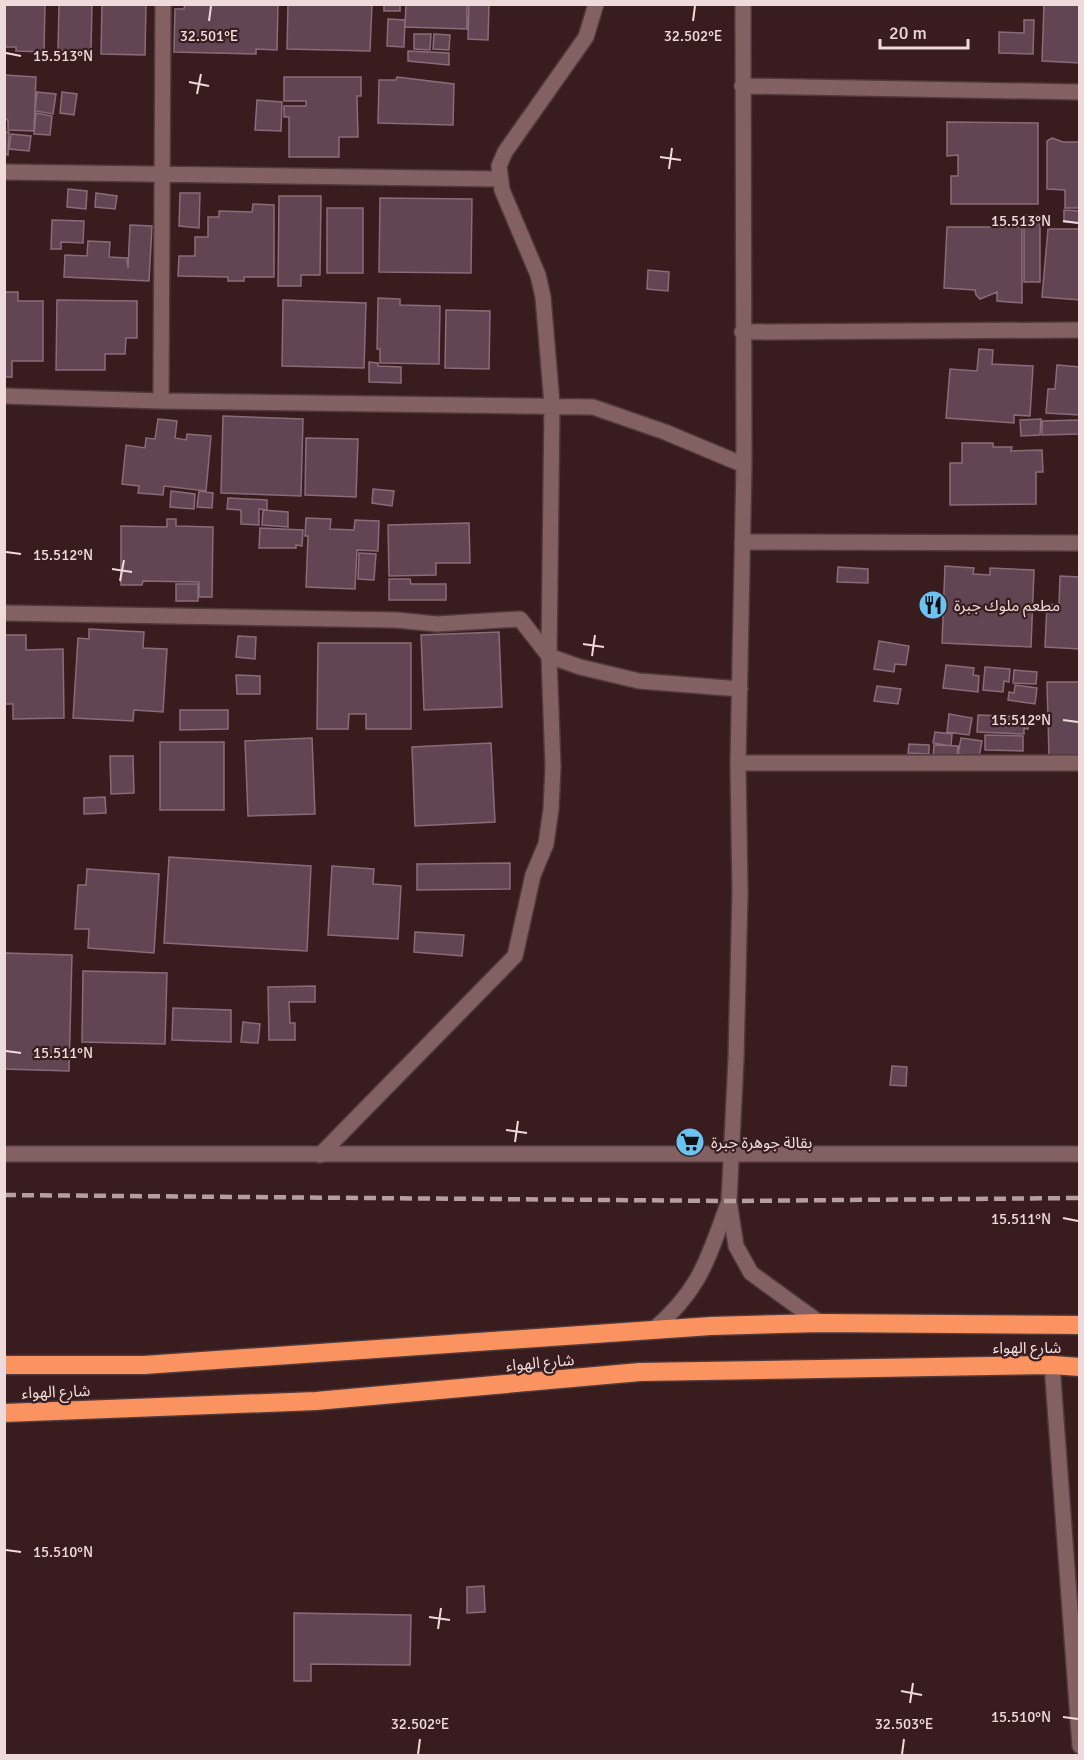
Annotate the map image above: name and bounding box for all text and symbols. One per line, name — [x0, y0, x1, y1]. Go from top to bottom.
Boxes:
scale bar — [880, 12, 968, 50]
text: 20 m — [889, 22, 927, 44]
text: 32.501°E — [180, 27, 238, 45]
text: 32.502°E — [664, 27, 722, 45]
text: 15.513°N — [33, 47, 93, 65]
text: 15.513°N — [991, 212, 1051, 230]
text: 15.512°N — [33, 546, 93, 564]
restaurant icon: مطعم ملوك جبرة — [917, 589, 949, 621]
place label: مطعم ملوك جبرة — [954, 596, 1060, 618]
text: 15.512°N — [991, 711, 1051, 729]
text: 15.511°N — [33, 1044, 93, 1062]
supermarket icon: بقالة جوهرة جبرة — [674, 1126, 706, 1158]
place label: بقالة جوهرة جبرة — [711, 1133, 812, 1153]
text: 15.511°N — [991, 1210, 1051, 1228]
street label: شارع الهواء — [993, 1338, 1061, 1360]
street label: شارع الهواء — [505, 1350, 575, 1378]
street label: شارع الهواء — [21, 1381, 91, 1405]
text: 15.510°N — [33, 1543, 93, 1561]
text: 15.510°N — [991, 1708, 1051, 1726]
text: 32.502°E — [391, 1715, 449, 1733]
text: 32.503°E — [875, 1715, 933, 1733]

